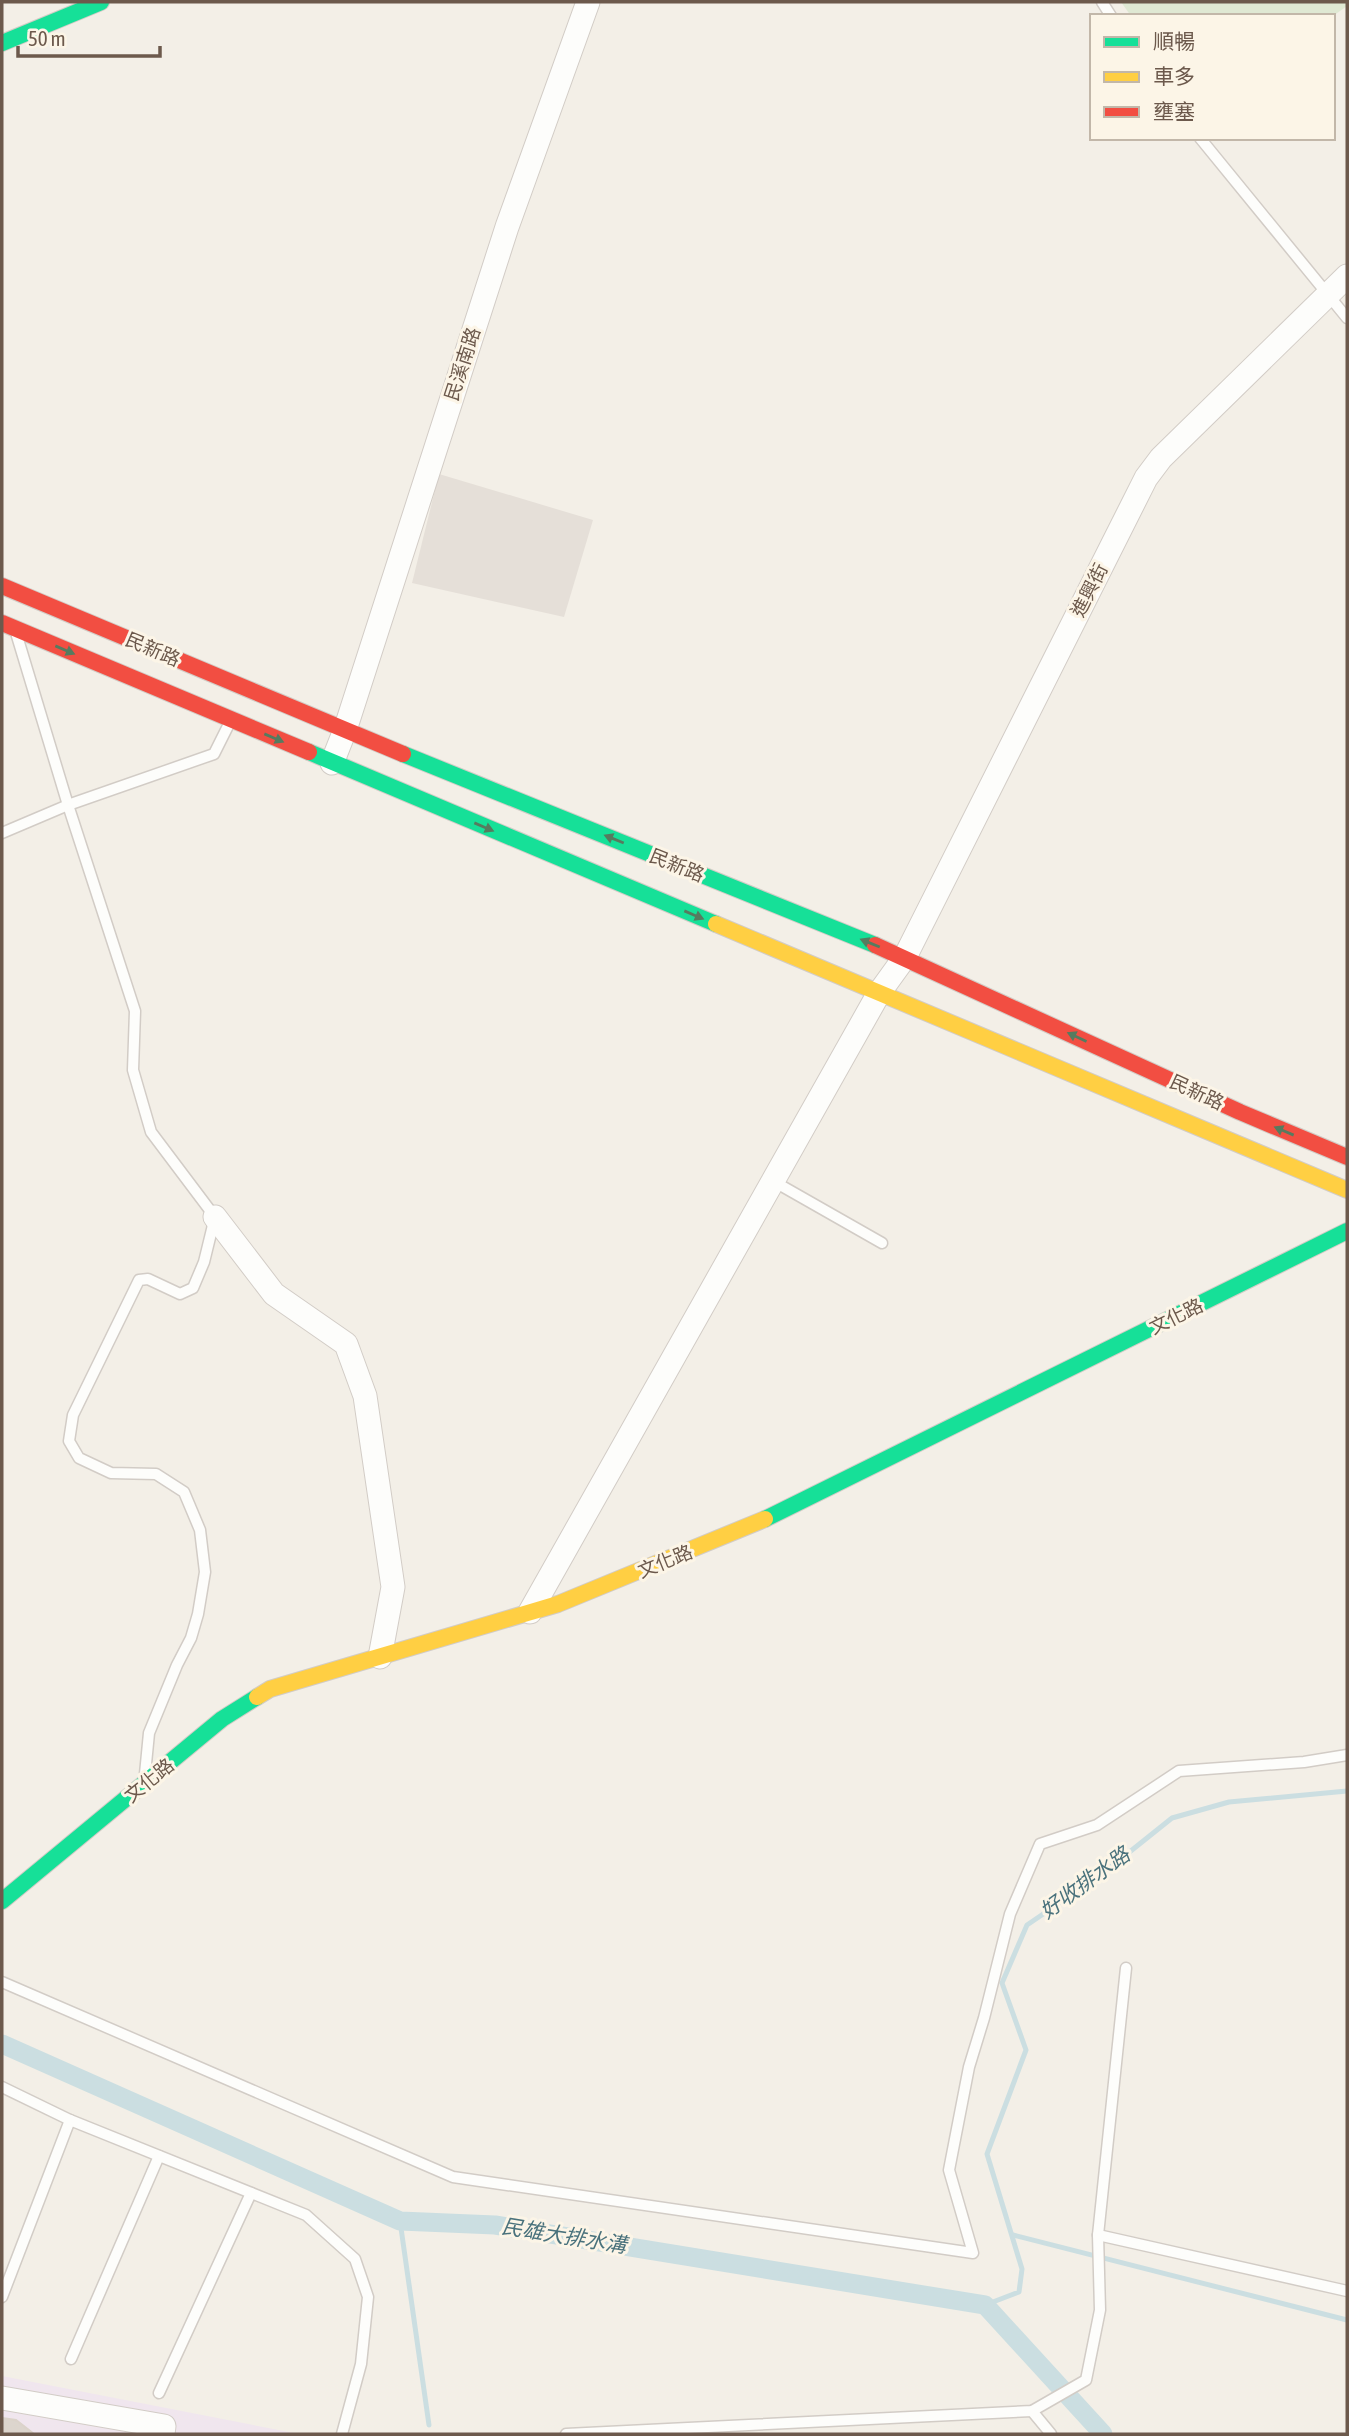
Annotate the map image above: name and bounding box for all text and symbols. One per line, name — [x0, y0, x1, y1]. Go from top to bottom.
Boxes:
scale bar — [18, 14, 159, 58]
legend — [1090, 14, 1335, 140]
text: 50 m — [28, 26, 66, 50]
text: 順暢 — [1153, 29, 1195, 53]
text: 車多 — [1153, 64, 1195, 88]
text: 壅塞 — [1153, 99, 1195, 123]
street label: 民溪南路 — [440, 324, 484, 404]
street label: 進興街 — [1066, 560, 1112, 620]
street label: 民新路 — [122, 628, 184, 670]
one-way arrow — [54, 644, 75, 655]
one-way arrow — [264, 733, 285, 744]
one-way arrow — [474, 821, 495, 832]
one-way arrow — [603, 834, 624, 845]
street label: 民新路 — [646, 844, 708, 886]
one-way arrow — [683, 910, 704, 921]
one-way arrow — [859, 938, 880, 949]
one-way arrow — [1067, 1031, 1087, 1043]
street label: 民新路 — [1167, 1070, 1227, 1114]
one-way arrow — [1274, 1125, 1295, 1136]
street label: 文化路 — [1146, 1294, 1206, 1338]
street label: 文化路 — [634, 1540, 696, 1582]
street label: 文化路 — [120, 1754, 178, 1806]
water label: 好收排水路 — [1035, 1840, 1136, 1923]
water label: 民雄大排水溝 — [500, 2213, 631, 2257]

